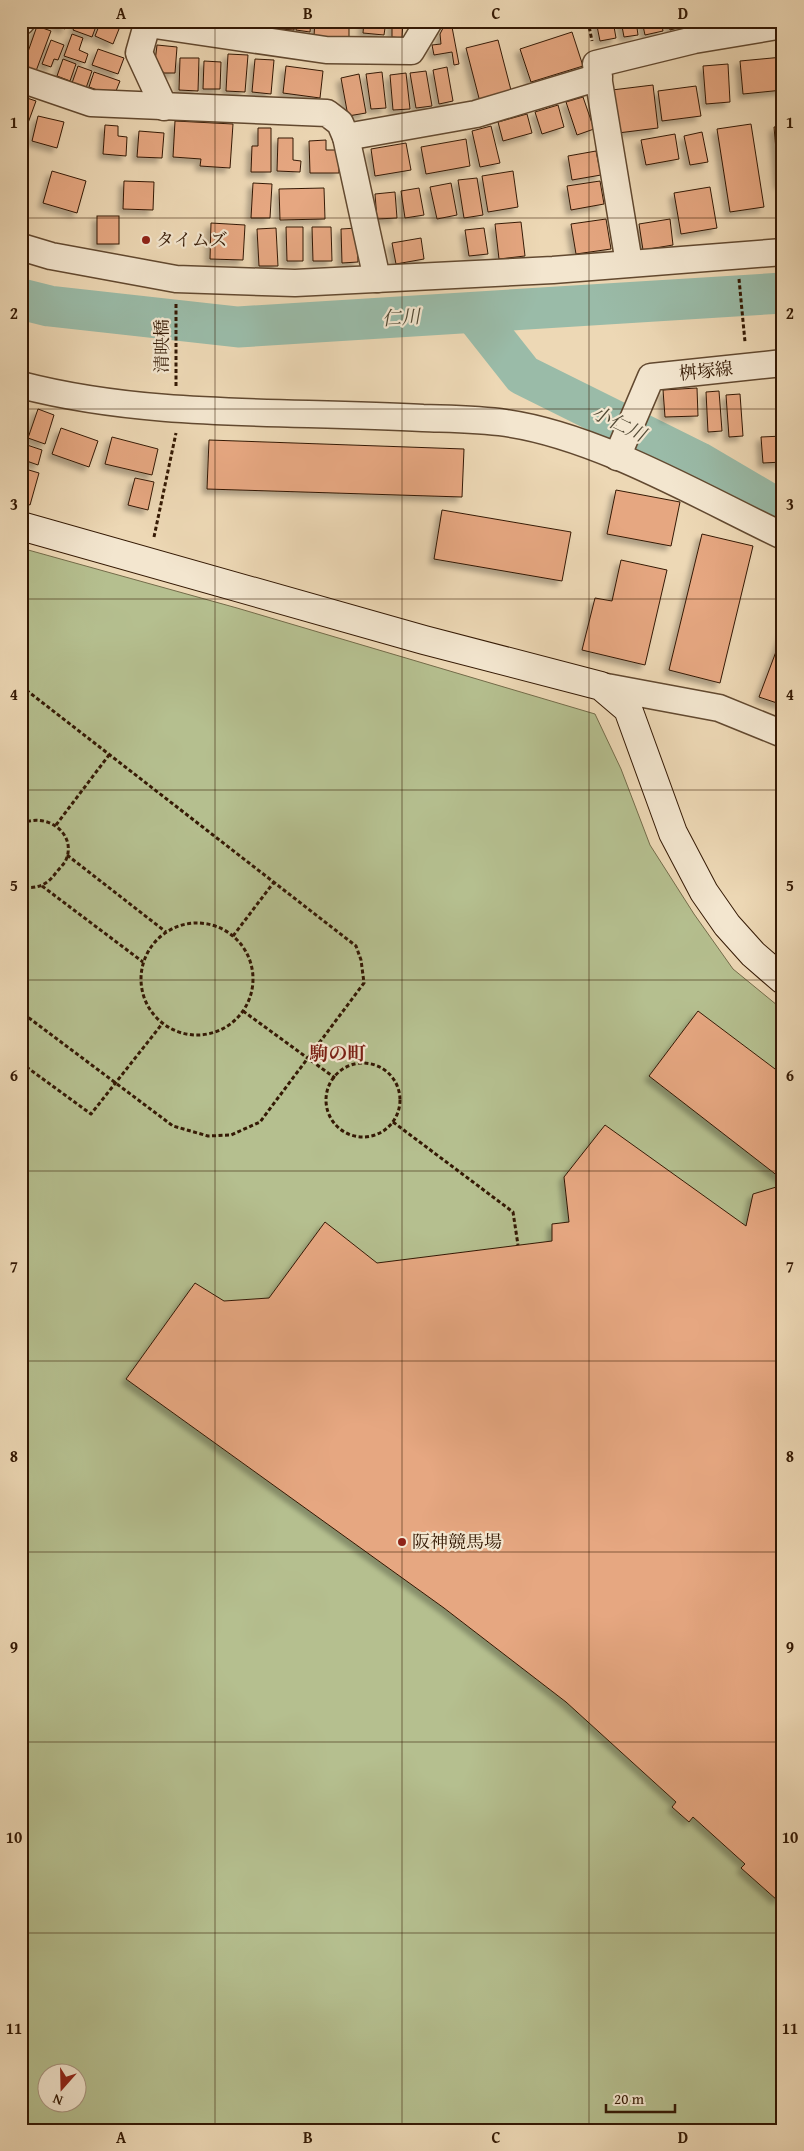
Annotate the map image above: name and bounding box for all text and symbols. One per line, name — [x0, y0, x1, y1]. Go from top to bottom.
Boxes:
text: A — [116, 1, 127, 25]
text: B — [303, 1, 313, 25]
text: C — [491, 1, 501, 25]
text: D — [678, 1, 688, 25]
text: 1 — [10, 110, 18, 134]
text: 1 — [786, 110, 794, 134]
place label: タイムズ — [156, 226, 228, 253]
marker: タイムズ — [140, 234, 152, 246]
text: 2 — [10, 301, 18, 325]
text: 2 — [786, 301, 794, 325]
water label: 仁川 — [381, 302, 423, 332]
street label: 清映橋 — [148, 319, 175, 373]
street label: 桝塚線 — [678, 354, 734, 387]
water label: 小仁川 — [587, 398, 653, 449]
text: 3 — [10, 492, 18, 516]
text: 3 — [786, 492, 794, 516]
text: 4 — [10, 682, 18, 706]
text: 4 — [786, 682, 794, 706]
text: 5 — [10, 873, 18, 897]
text: 5 — [786, 873, 794, 897]
district label: 駒の町 — [309, 1039, 367, 1067]
text: 6 — [10, 1063, 18, 1087]
text: 6 — [786, 1063, 794, 1087]
text: 7 — [10, 1254, 18, 1278]
text: 7 — [786, 1254, 794, 1278]
text: 8 — [10, 1444, 18, 1468]
text: 8 — [786, 1444, 794, 1468]
place label: 阪神競馬場 — [412, 1528, 502, 1555]
marker: 阪神競馬場 — [396, 1536, 408, 1548]
text: 9 — [10, 1635, 18, 1659]
text: 9 — [786, 1635, 794, 1659]
text: 10 — [6, 1825, 22, 1849]
text: 10 — [782, 1825, 798, 1849]
text: 11 — [6, 2016, 22, 2040]
text: 11 — [782, 2016, 798, 2040]
north arrow — [38, 2064, 88, 2114]
scale bar — [606, 2081, 675, 2113]
text: 20 m — [614, 2088, 645, 2109]
text: N — [49, 2089, 65, 2111]
text: A — [116, 2125, 127, 2149]
text: B — [303, 2125, 313, 2149]
text: C — [491, 2125, 501, 2149]
text: D — [678, 2125, 688, 2149]

